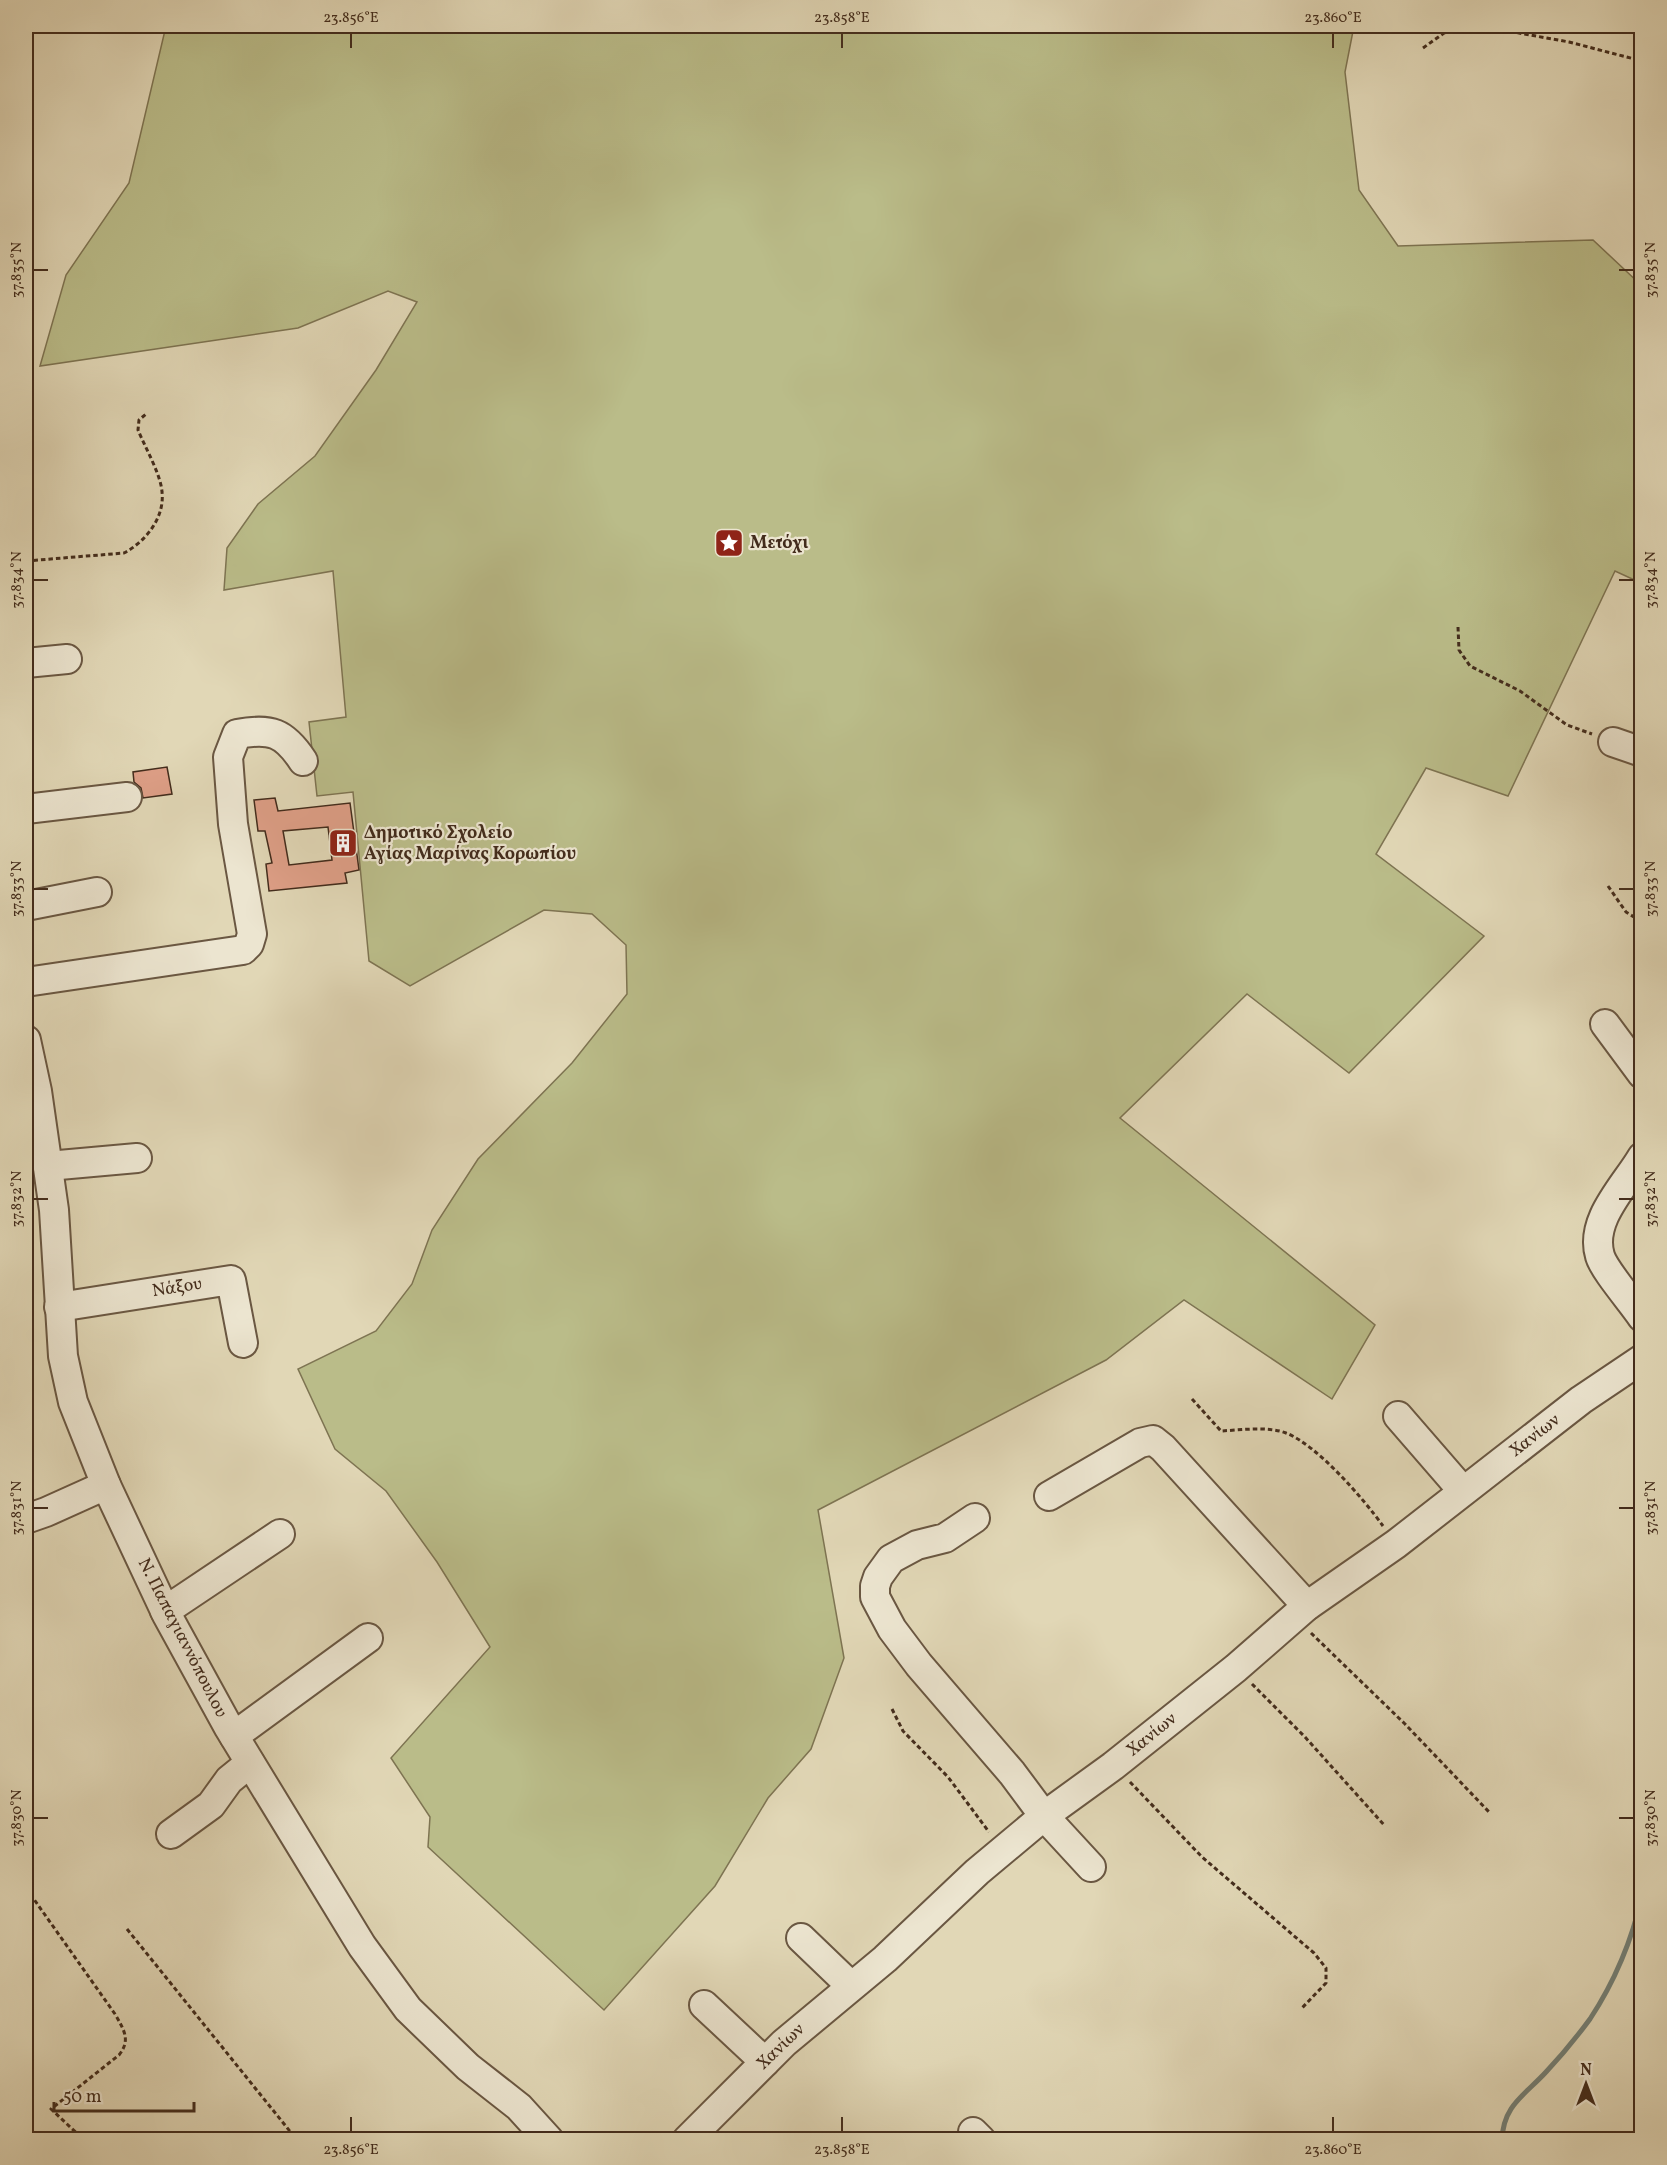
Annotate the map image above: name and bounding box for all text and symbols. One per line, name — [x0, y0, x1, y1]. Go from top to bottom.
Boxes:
text: 23.856°E — [323, 8, 379, 29]
text: 23.858°E — [814, 8, 870, 29]
text: 23.860°E — [1304, 8, 1362, 29]
text: 37.835°N — [7, 242, 28, 298]
text: 37.835°N — [1641, 242, 1662, 298]
place icon: Μετόχι — [713, 527, 745, 559]
place label: Μετόχι — [750, 531, 809, 556]
text: 37.834°N — [7, 551, 28, 609]
text: 37.834°N — [1641, 551, 1662, 609]
place label: Δημοτικό Σχολείο Αγίας Μαρίνας Κορωπίου — [364, 821, 576, 867]
building icon: Δημοτικό Σχολείο Αγίας Μαρίνας Κορωπίου — [327, 827, 359, 859]
text: 37.833°N — [7, 861, 28, 917]
text: 37.833°N — [1641, 861, 1662, 917]
text: 37.832°N — [7, 1171, 28, 1227]
text: 37.832°N — [1641, 1171, 1662, 1227]
street label: Νάξου — [150, 1272, 204, 1304]
street label: Χανίων — [1505, 1408, 1566, 1464]
text: 37.831°N — [7, 1481, 28, 1535]
text: 37.831°N — [1641, 1481, 1662, 1535]
street label: Ν. Παπαγιαννόπουλου — [131, 1554, 233, 1722]
street label: Χανίων — [1122, 1707, 1183, 1763]
text: 37.830°N — [7, 1789, 28, 1847]
text: 37.830°N — [1641, 1789, 1662, 1847]
street label: Χανίων — [752, 2018, 811, 2076]
north arrow — [1556, 2054, 1616, 2114]
text: N — [1580, 2060, 1592, 2082]
scale bar — [54, 2075, 194, 2113]
text: 50 m — [63, 2085, 102, 2110]
text: 23.856°E — [323, 2140, 379, 2161]
text: 23.858°E — [814, 2140, 870, 2161]
text: 23.860°E — [1304, 2140, 1362, 2161]

